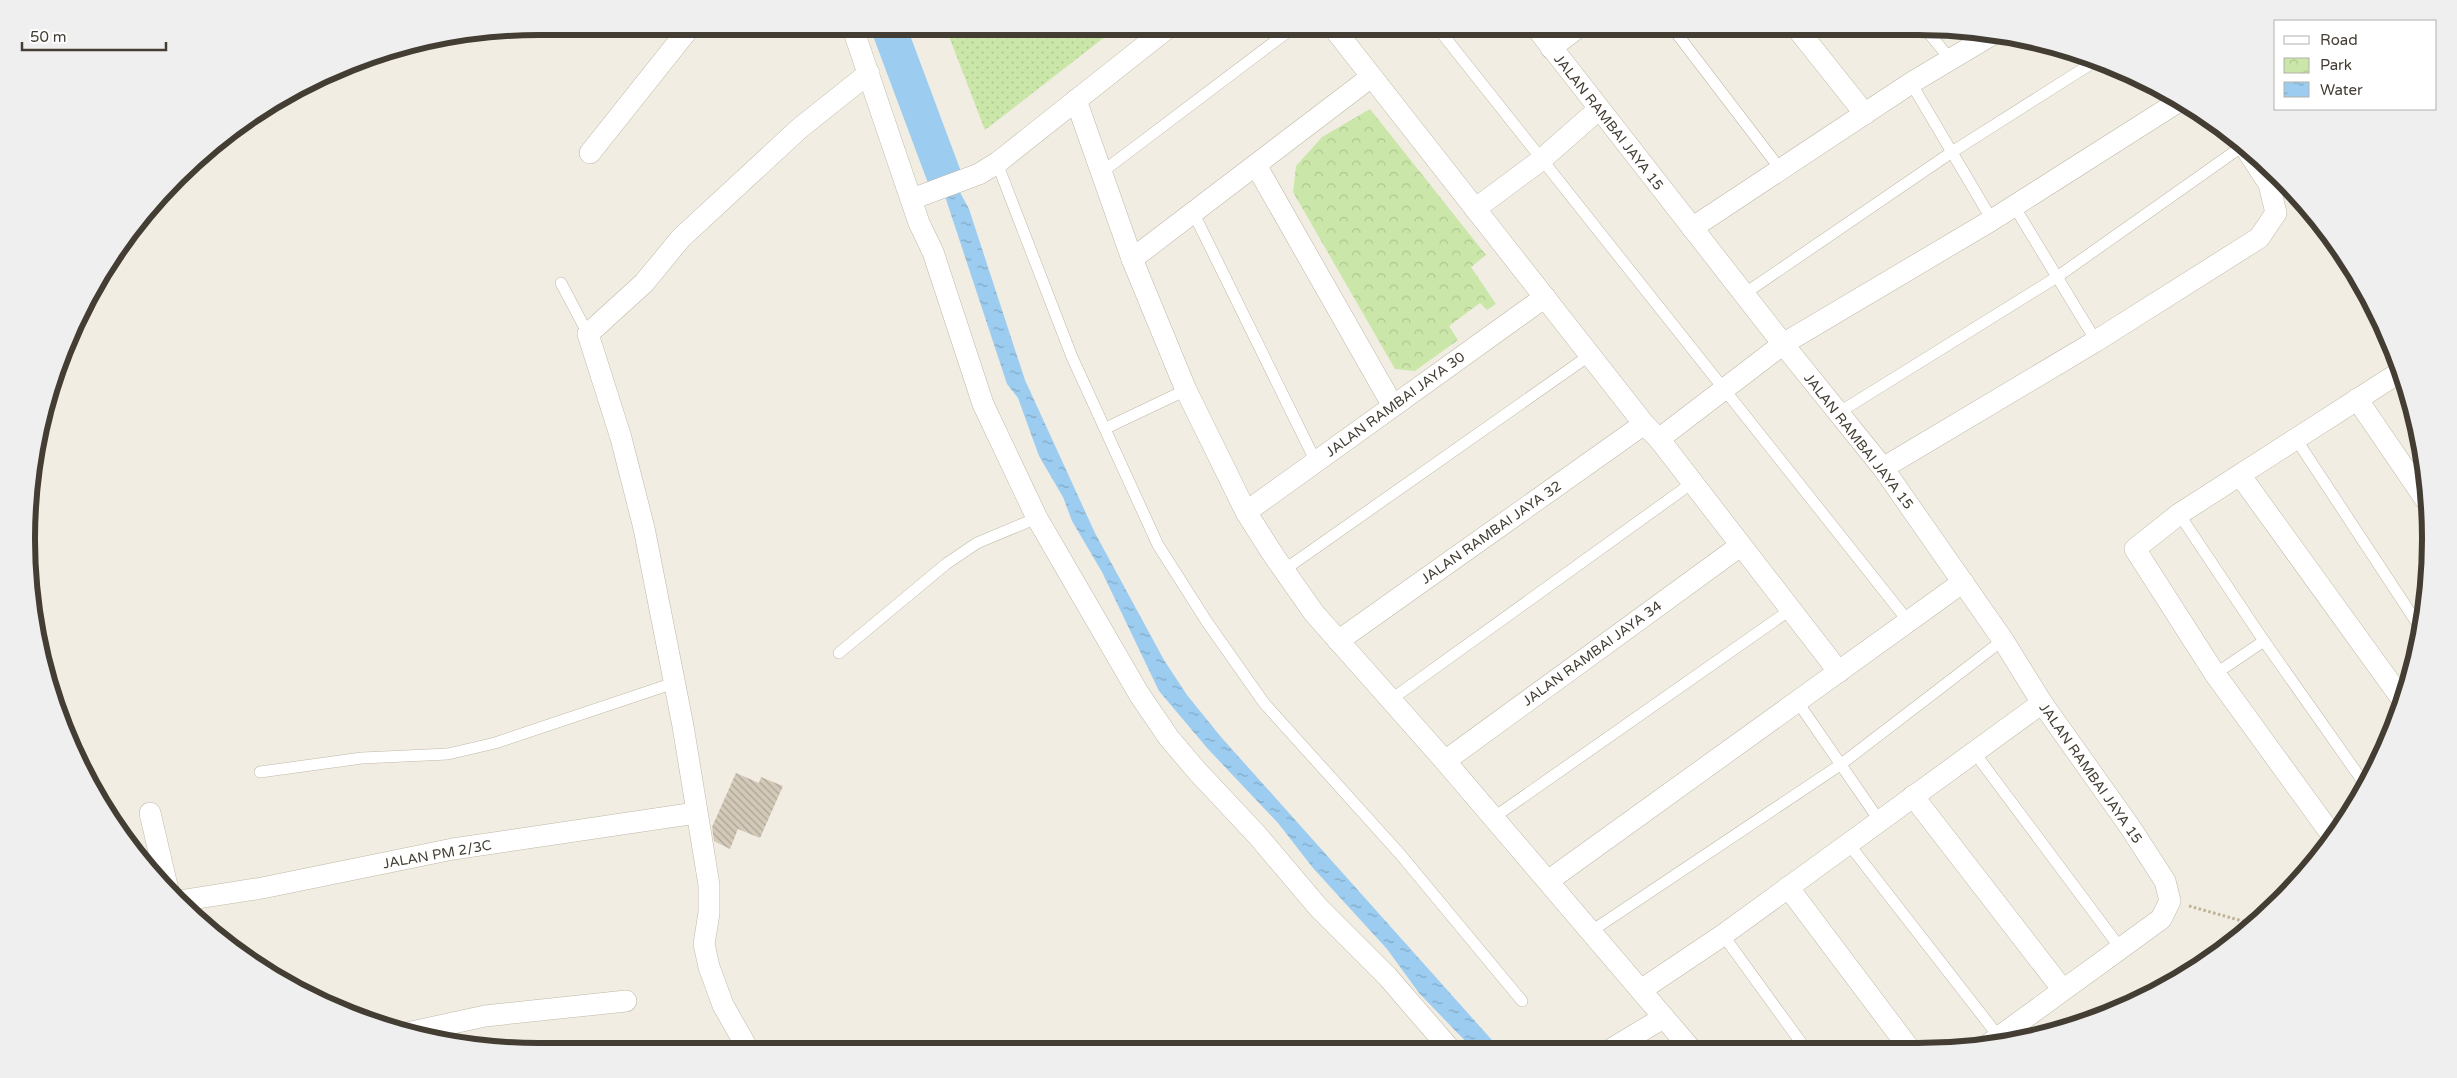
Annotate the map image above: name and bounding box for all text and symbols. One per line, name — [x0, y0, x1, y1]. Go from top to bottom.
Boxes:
scale bar — [22, 20, 166, 52]
legend — [2274, 20, 2437, 110]
text: 50 m — [30, 28, 67, 46]
text: Road — [2320, 31, 2358, 49]
street label: JALAN RAMBAI JAYA 15 — [1550, 51, 1667, 194]
text: Park — [2320, 56, 2352, 74]
text: Water — [2320, 81, 2363, 99]
street label: JALAN RAMBAI JAYA 30 — [1322, 348, 1468, 461]
street label: JALAN RAMBAI JAYA 15 — [1800, 370, 1917, 513]
street label: JALAN RAMBAI JAYA 32 — [1418, 477, 1565, 587]
street label: JALAN RAMBAI JAYA 34 — [1519, 597, 1665, 710]
street label: JALAN RAMBAI JAYA 15 — [2036, 700, 2146, 847]
street label: JALAN PM 2/3C — [381, 837, 493, 872]

